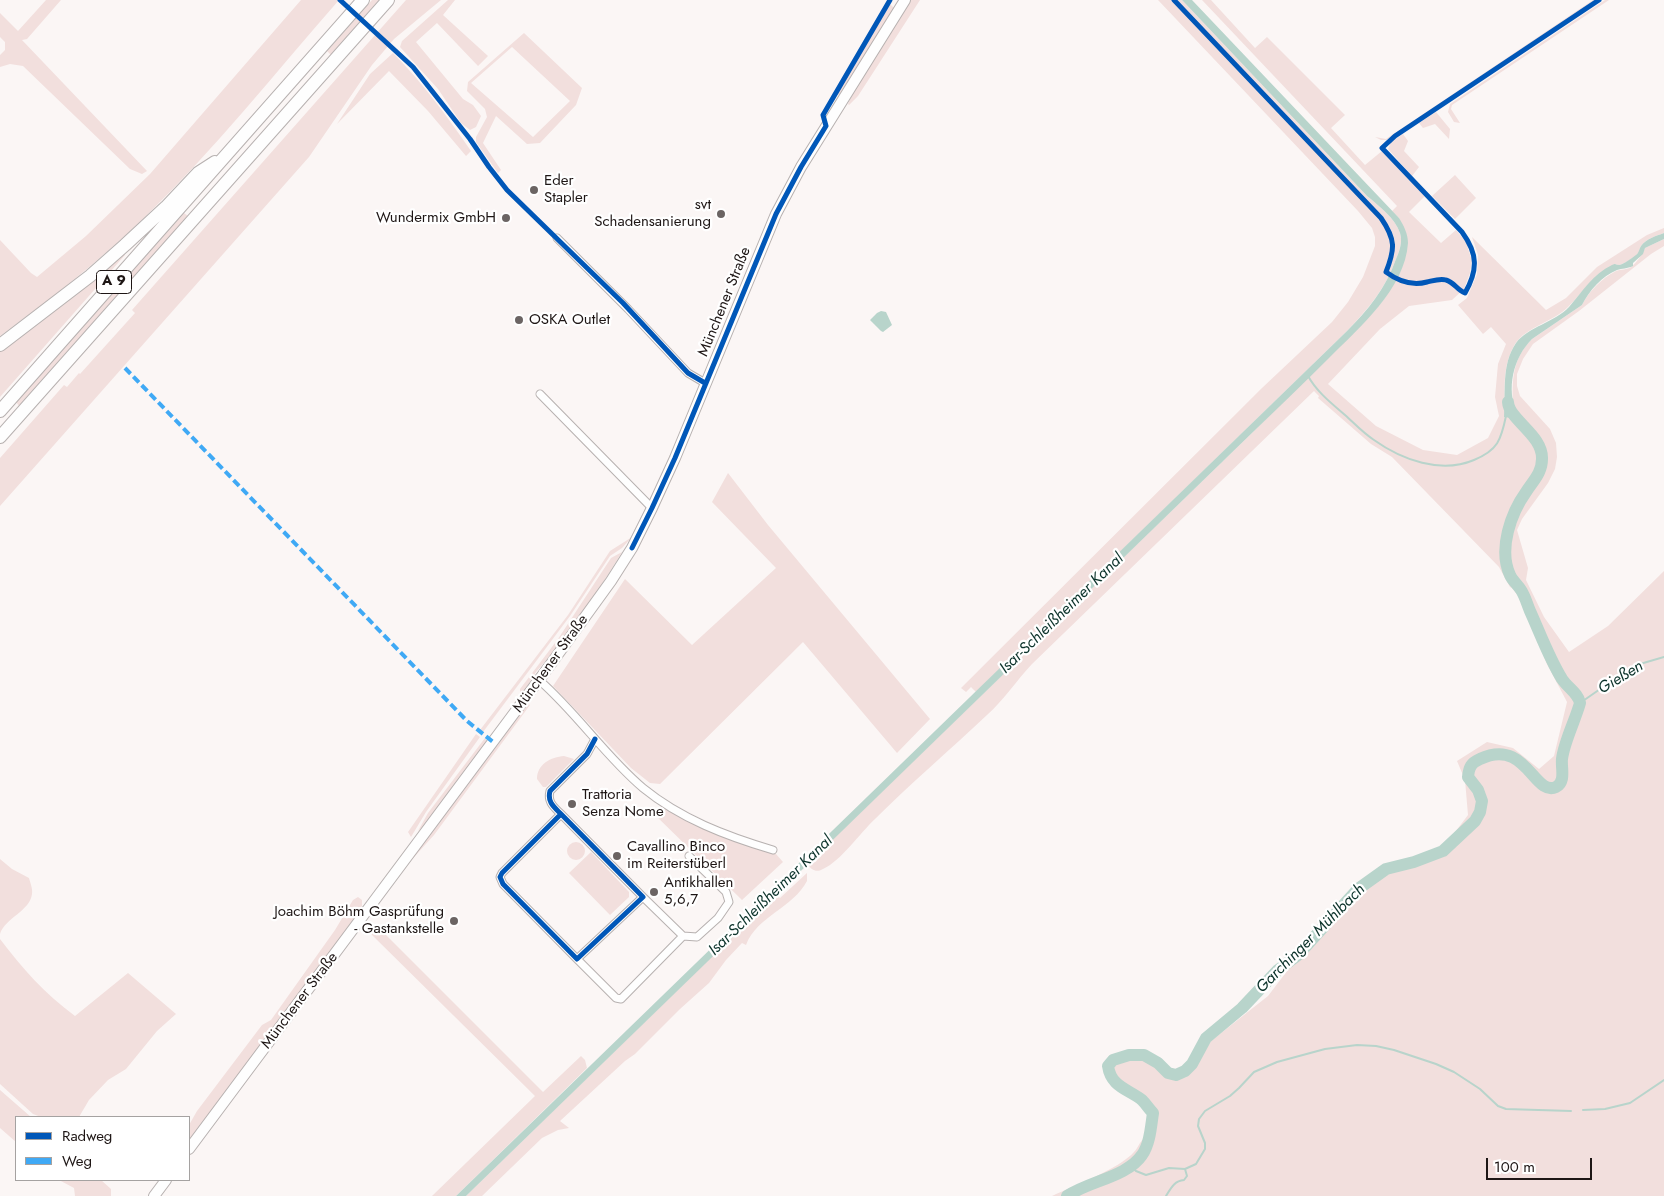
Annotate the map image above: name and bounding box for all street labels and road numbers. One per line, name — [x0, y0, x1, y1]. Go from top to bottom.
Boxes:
street label: Münchener Straße — [695, 245, 755, 359]
road number: A 9 — [96, 270, 132, 294]
street label: Münchener Straße — [510, 612, 592, 716]
street label: Münchener Straße — [258, 949, 342, 1053]

